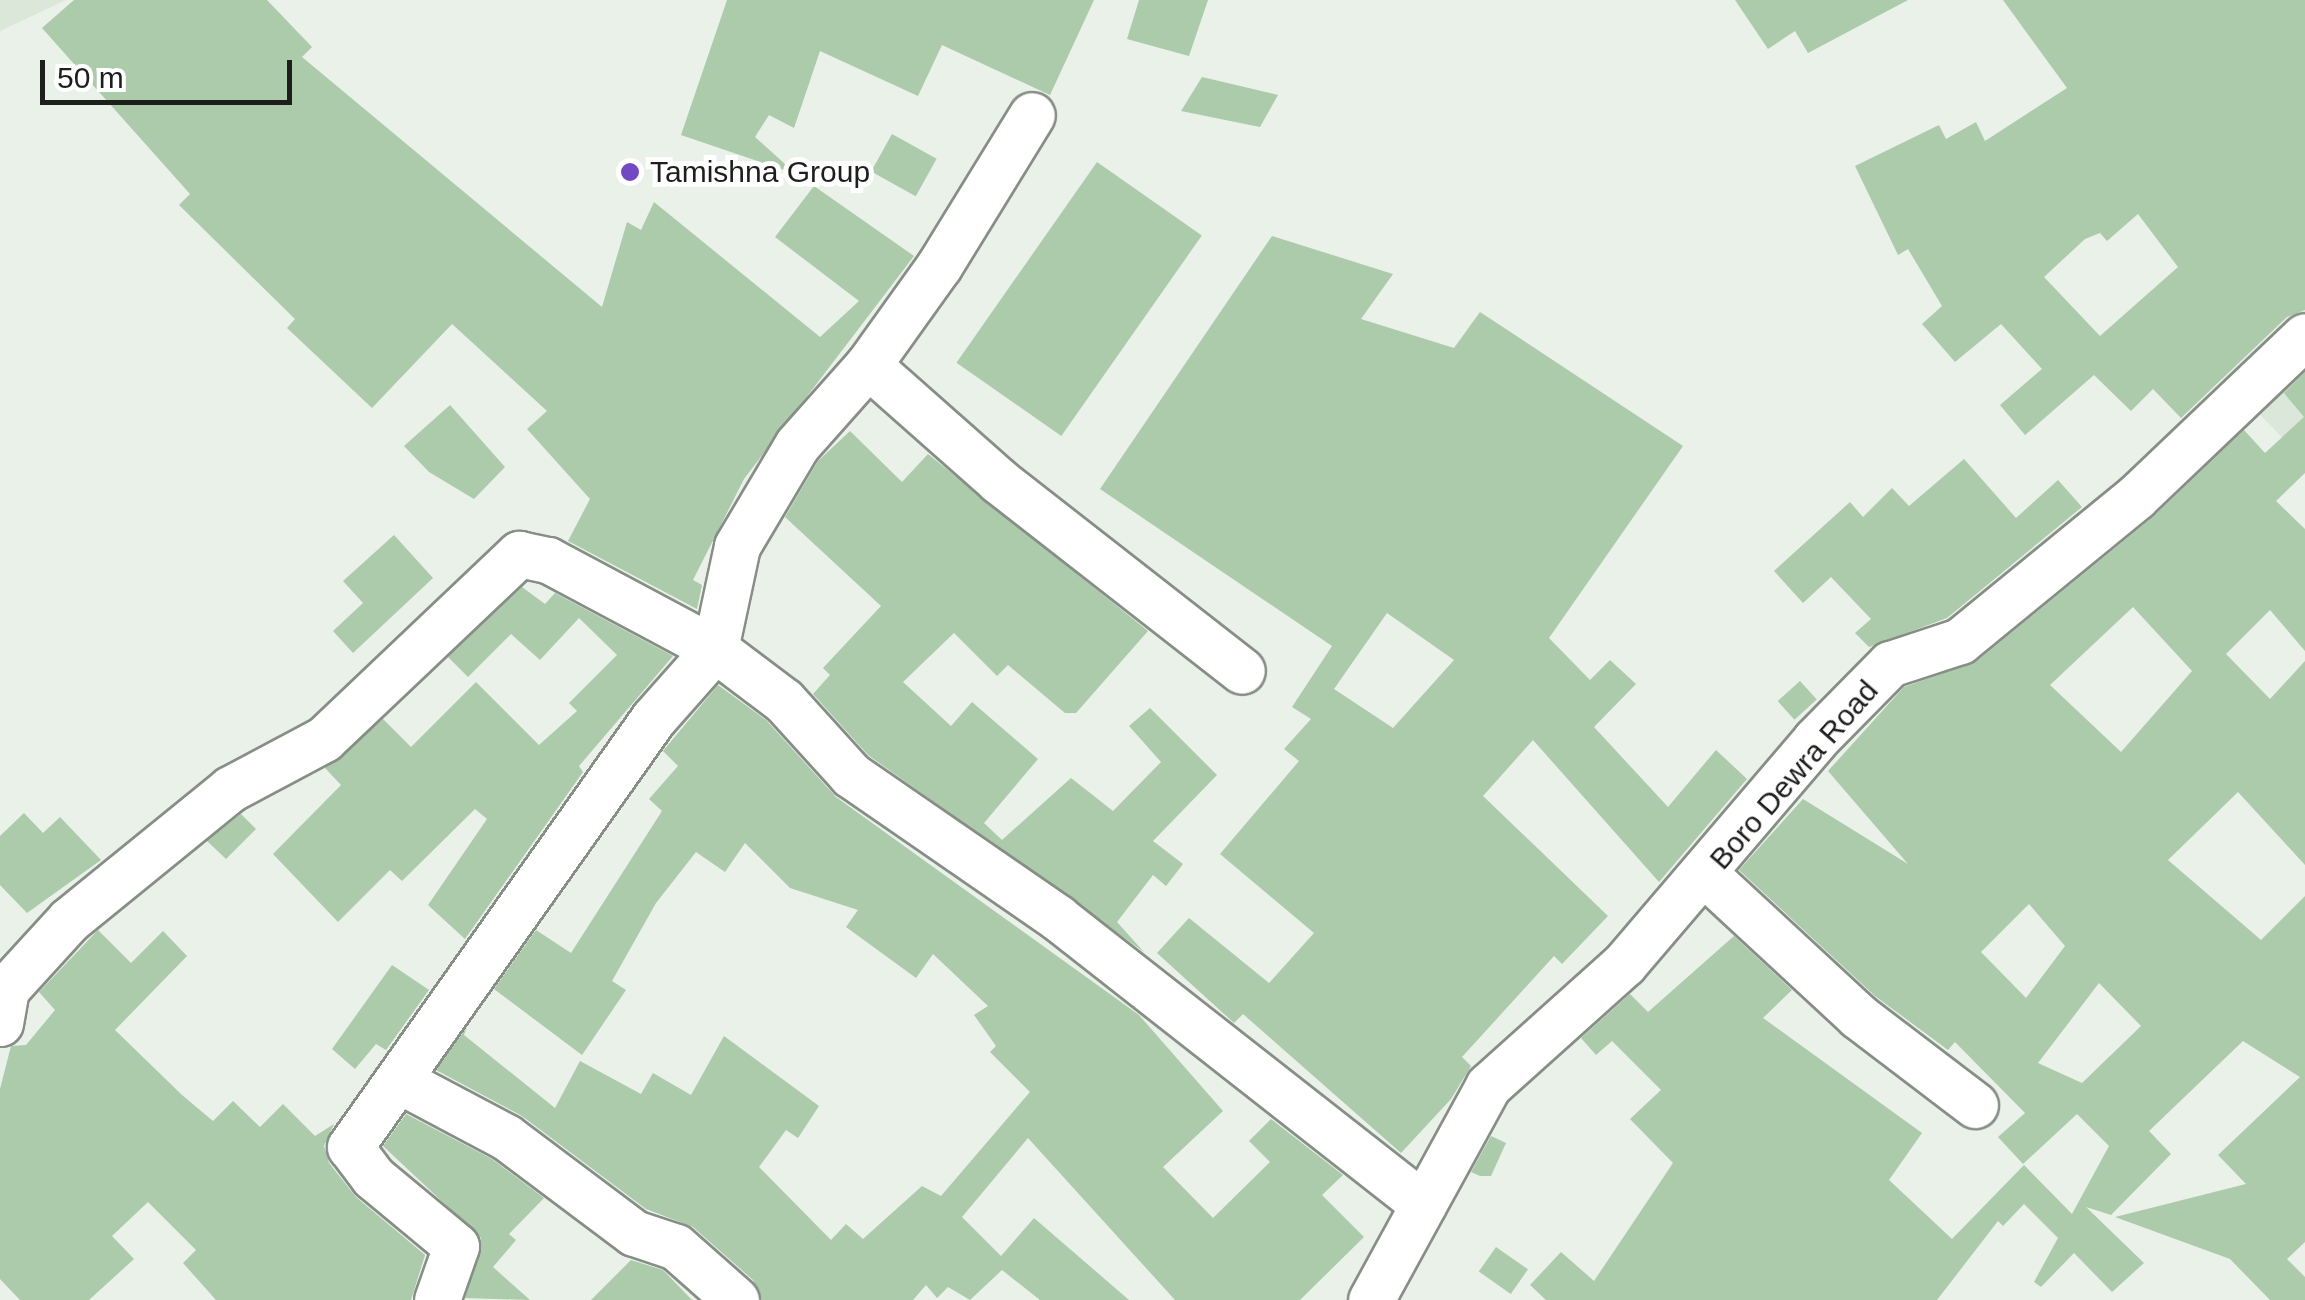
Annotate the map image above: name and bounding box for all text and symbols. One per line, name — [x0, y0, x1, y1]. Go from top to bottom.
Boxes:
scale bar — [45, 40, 298, 102]
text: 50 m — [57, 61, 124, 94]
place label: Tamishna Group — [650, 154, 870, 190]
marker: Tamishna Group — [619, 161, 641, 183]
street label: Boro Dewra Road — [1702, 673, 1886, 877]

